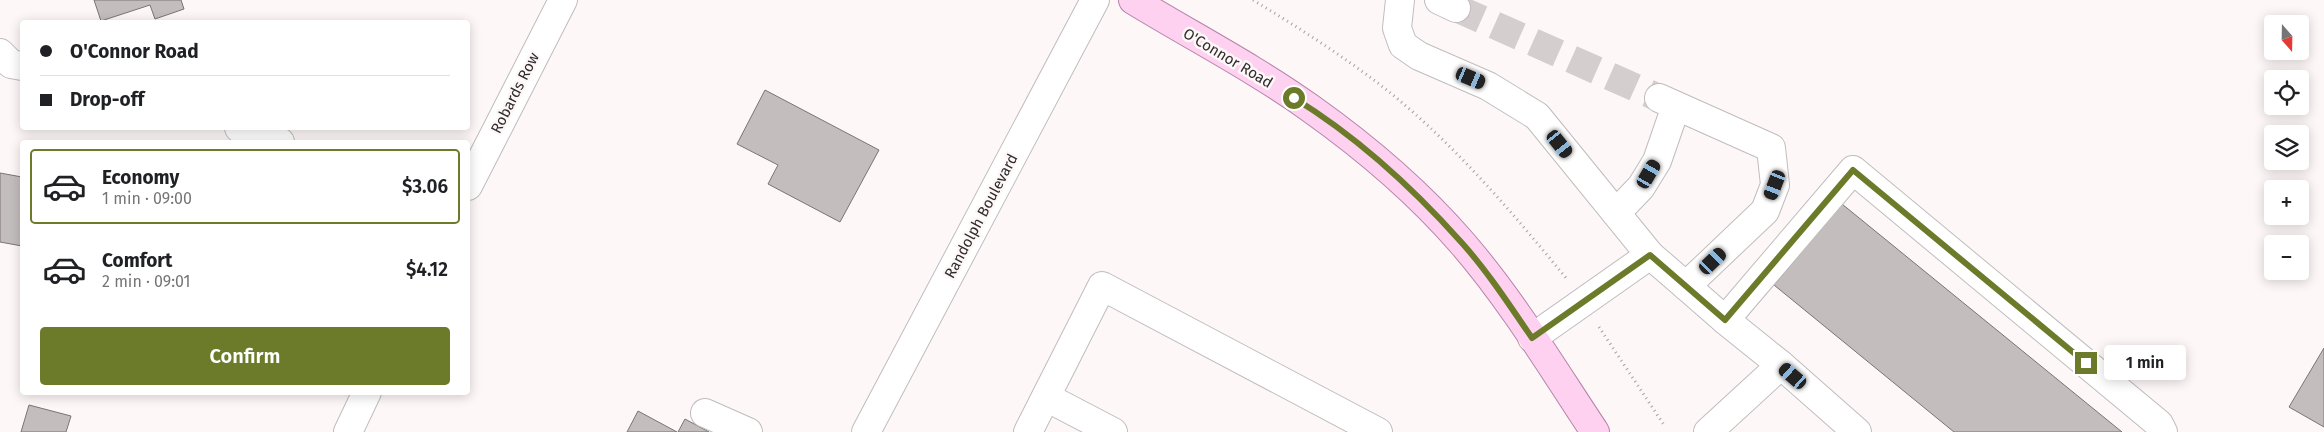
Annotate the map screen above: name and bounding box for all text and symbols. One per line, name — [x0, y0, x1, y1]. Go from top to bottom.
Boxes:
north arrow — [2264, 15, 2309, 60]
map controls — [2264, 15, 2309, 280]
street label: O'Connor Road — [1180, 24, 1276, 92]
text: O'Connor Road — [70, 40, 199, 63]
street label: Robards Row — [487, 49, 543, 136]
car — [1454, 65, 1487, 91]
button: locate — [2264, 70, 2309, 115]
route start — [1283, 87, 1305, 109]
text: Drop-off — [70, 88, 144, 111]
button: layers — [2264, 125, 2309, 170]
car — [1544, 128, 1575, 160]
street label: Randolph Boulevard — [941, 151, 1021, 281]
car — [1635, 157, 1662, 191]
icon: car — [42, 164, 87, 209]
text: Economy — [102, 166, 179, 189]
car — [1762, 168, 1787, 202]
text: $3.06 — [402, 175, 448, 198]
button: + — [2264, 180, 2309, 225]
text: 1 min · 09:00 — [102, 189, 192, 208]
button: − — [2264, 235, 2309, 280]
car — [1697, 245, 1729, 277]
icon: car — [42, 247, 87, 292]
text: Comfort — [102, 249, 172, 272]
text: $4.12 — [406, 258, 448, 281]
text: 2 min · 09:01 — [102, 272, 191, 291]
button: Confirm — [40, 327, 450, 385]
callout: 1 min — [2104, 346, 2186, 380]
route end — [2075, 352, 2097, 374]
text: 1 min — [2126, 353, 2164, 372]
car — [1776, 360, 1809, 392]

